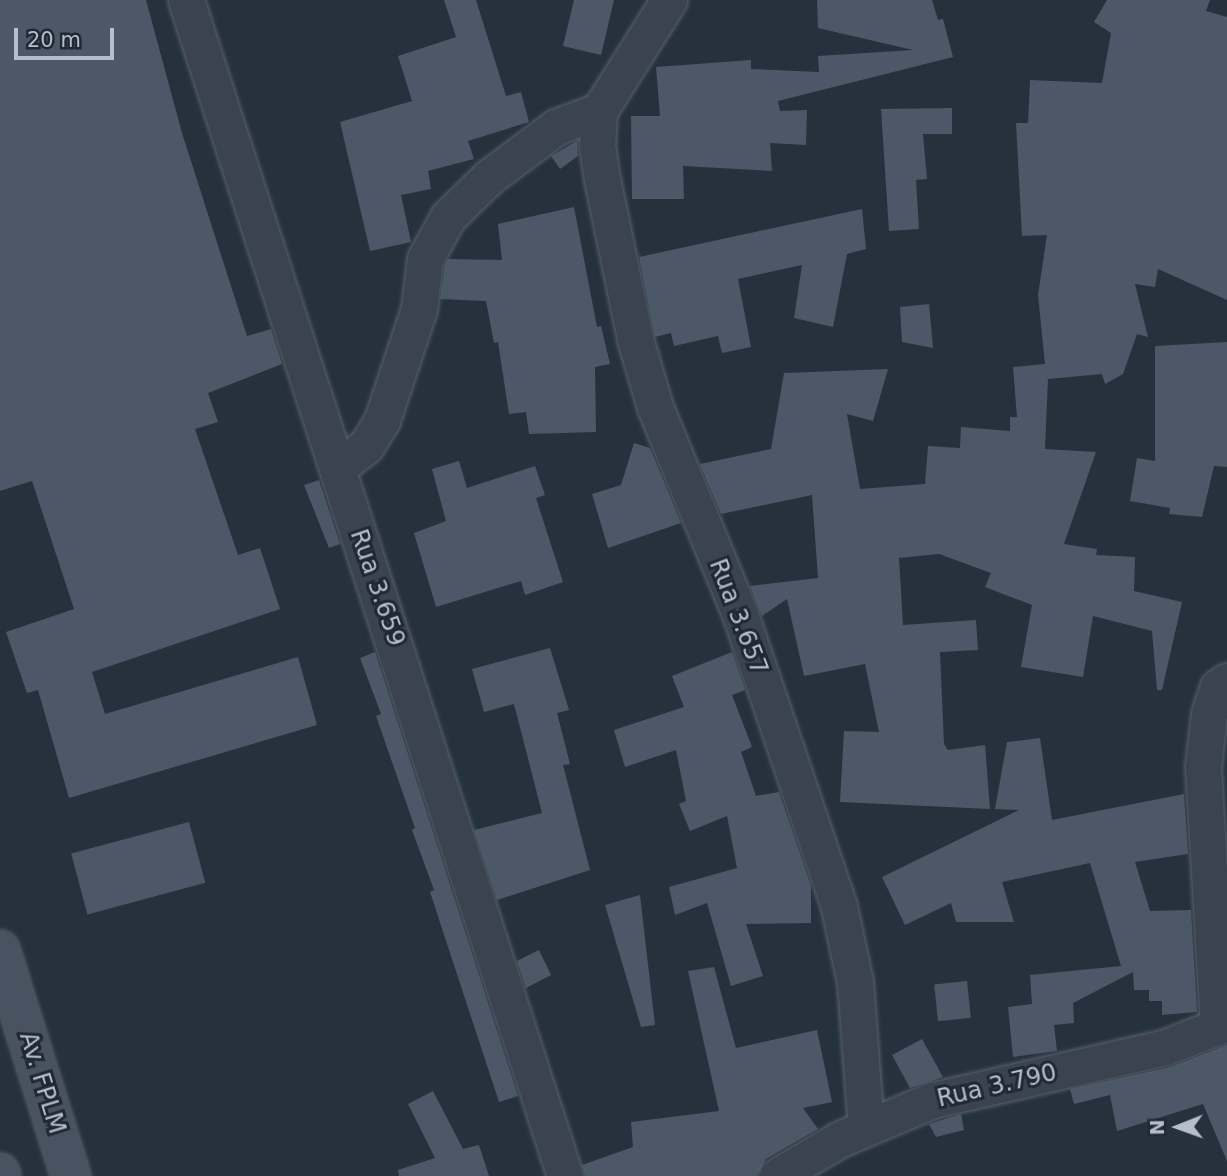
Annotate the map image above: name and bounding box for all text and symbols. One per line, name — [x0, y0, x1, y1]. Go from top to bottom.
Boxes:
scale bar — [18, 14, 117, 58]
text: 20 m — [27, 28, 81, 52]
street label: Rua 3.659 — [344, 526, 410, 650]
street label: Rua 3.657 — [703, 555, 773, 679]
street label: Av. FPLM — [13, 1029, 71, 1137]
street label: Rua 3.790 — [934, 1058, 1060, 1114]
north arrow — [1143, 1092, 1213, 1162]
text: N — [1146, 1119, 1168, 1136]

